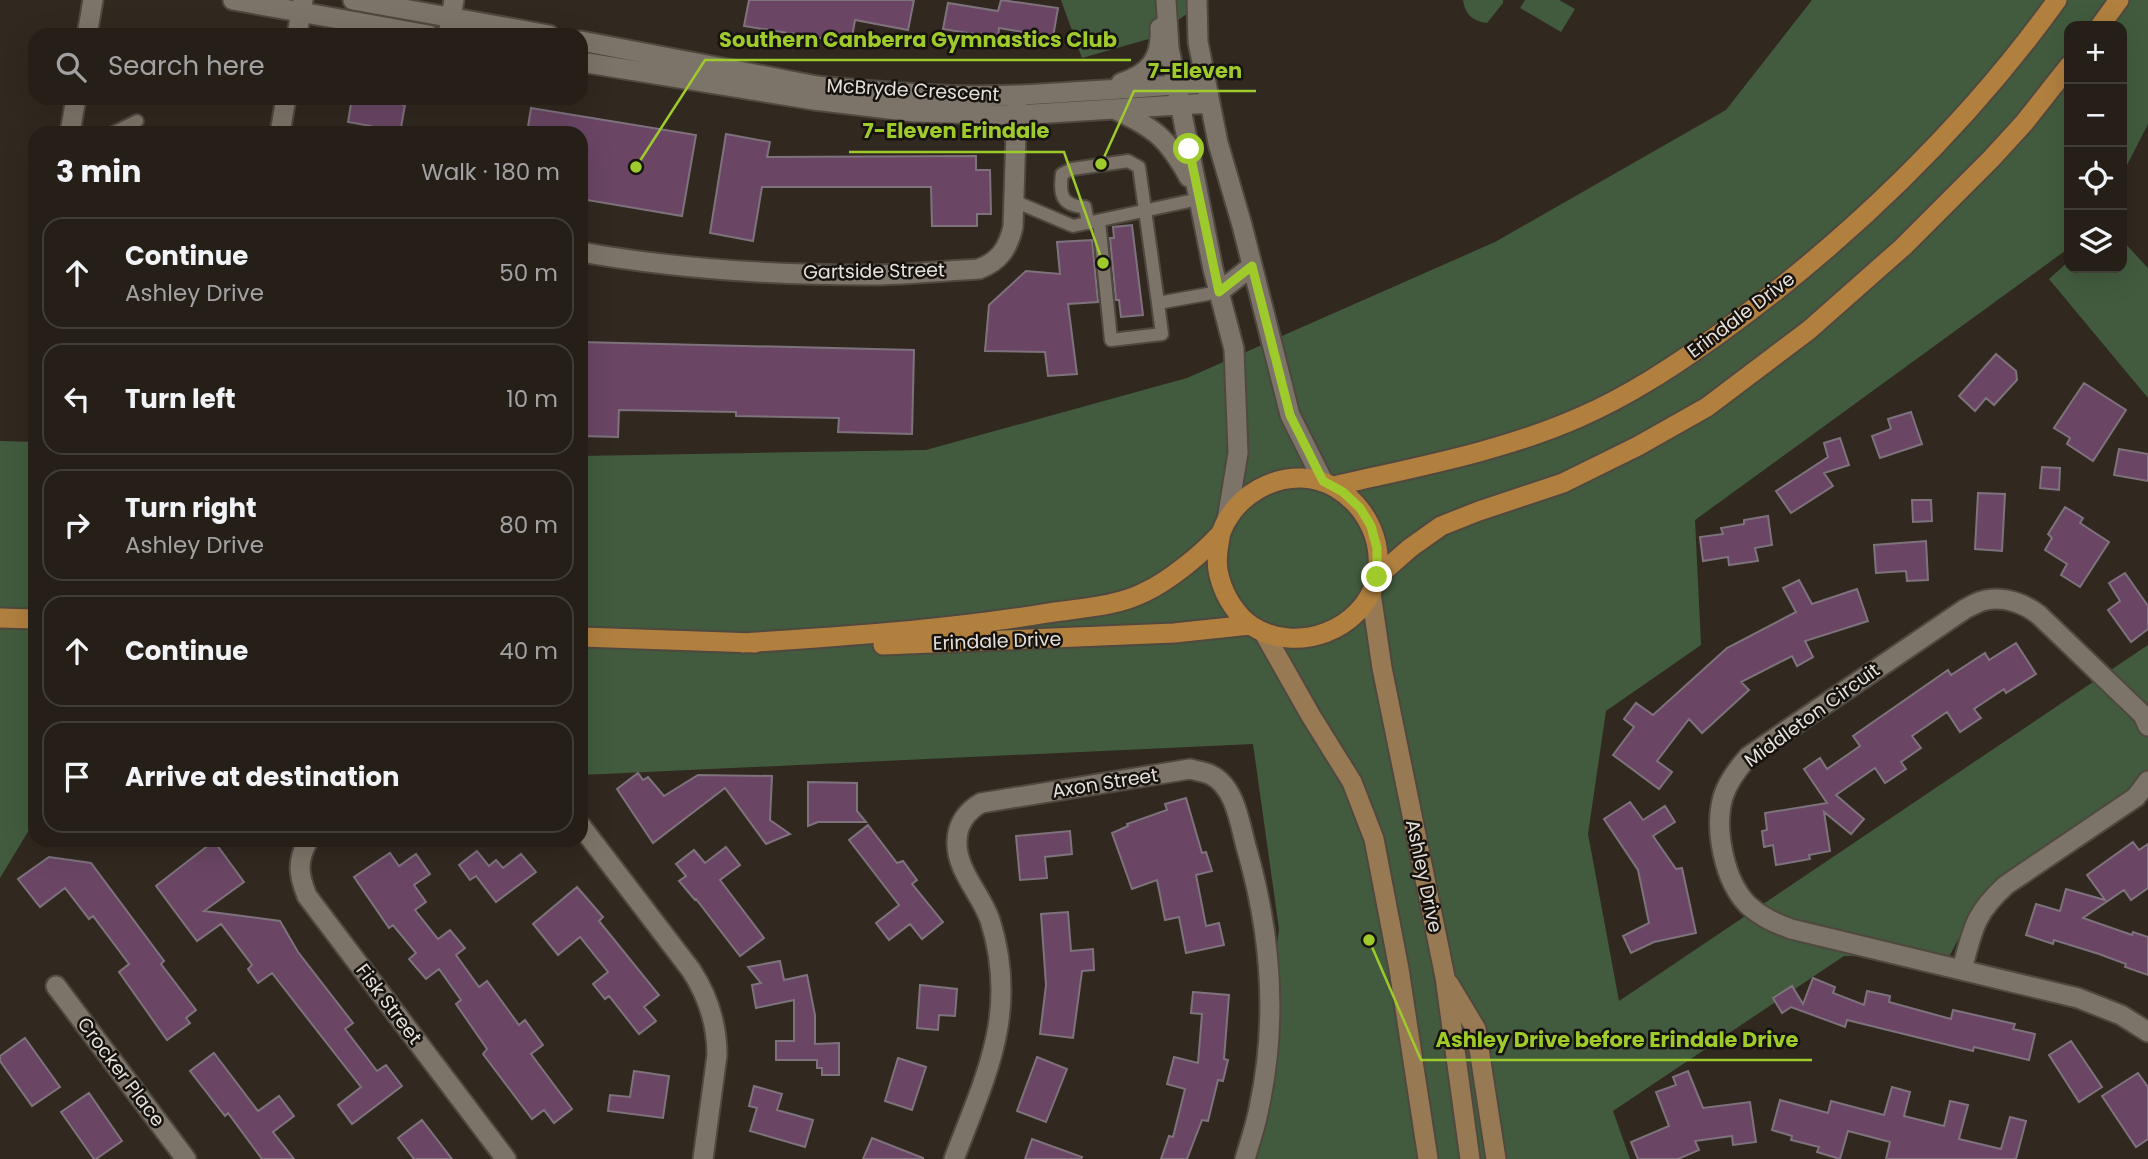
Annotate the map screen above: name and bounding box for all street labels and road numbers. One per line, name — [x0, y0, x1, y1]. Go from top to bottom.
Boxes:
street label: McBryde Crescent — [826, 72, 1000, 108]
street label: Gartside Street — [803, 256, 945, 286]
street label: Erindale Drive — [1682, 266, 1800, 364]
street label: Erindale Drive — [932, 625, 1062, 657]
street label: Middleton Circuit — [1739, 657, 1885, 773]
street label: Axon Street — [1050, 761, 1160, 805]
street label: Ashley Drive — [1399, 817, 1449, 935]
street label: Fisk Street — [350, 958, 428, 1050]
street label: Crocker Place — [71, 1012, 171, 1132]

